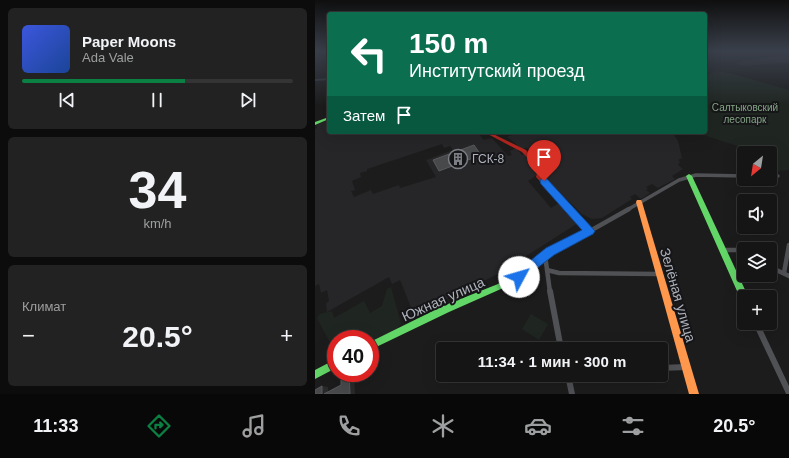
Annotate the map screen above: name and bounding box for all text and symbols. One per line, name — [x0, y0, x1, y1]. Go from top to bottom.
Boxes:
icon: left — [343, 28, 395, 80]
text: 150 m — [409, 28, 488, 59]
text: Paper Moons — [82, 33, 176, 50]
text: Ada Vale — [82, 50, 134, 65]
text: Институтский проезд — [409, 61, 584, 81]
icon: previous — [56, 89, 78, 111]
icon: pause — [146, 89, 168, 111]
icon: next — [237, 89, 259, 111]
park label: Салтыковский лесопарк — [712, 102, 778, 125]
icon: arrive — [393, 104, 415, 126]
text: Затем — [343, 107, 385, 124]
pin — [527, 140, 561, 181]
icon: arrive — [533, 146, 555, 168]
north arrow — [737, 146, 777, 186]
map controls — [737, 146, 777, 330]
building icon: ГСК-8 — [447, 148, 469, 170]
place label: ГСК-8 — [472, 152, 505, 166]
text: 34 — [129, 161, 186, 219]
button: sound — [737, 194, 777, 234]
text: km/h — [143, 216, 172, 231]
button: layers — [737, 242, 777, 282]
street label: Зелёная улица — [657, 246, 699, 344]
position arrow — [498, 256, 540, 298]
street label: Южная улица — [399, 274, 487, 324]
button: + — [737, 290, 777, 330]
text: Климат — [22, 299, 66, 314]
text: 20.5° — [122, 320, 193, 353]
text: − — [22, 323, 35, 348]
text: + — [280, 323, 293, 348]
speed limit sign: 40 — [327, 330, 379, 382]
text: 11:34 · 1 мин · 300 m — [478, 353, 626, 370]
icon: directions — [145, 412, 173, 440]
icon: music — [240, 412, 268, 440]
icon: phone — [335, 412, 363, 440]
icon: climate — [429, 412, 457, 440]
icon: car — [524, 412, 552, 440]
icon: filters — [619, 412, 647, 440]
text: 11:33 — [33, 416, 78, 436]
text: 20.5° — [713, 416, 756, 436]

